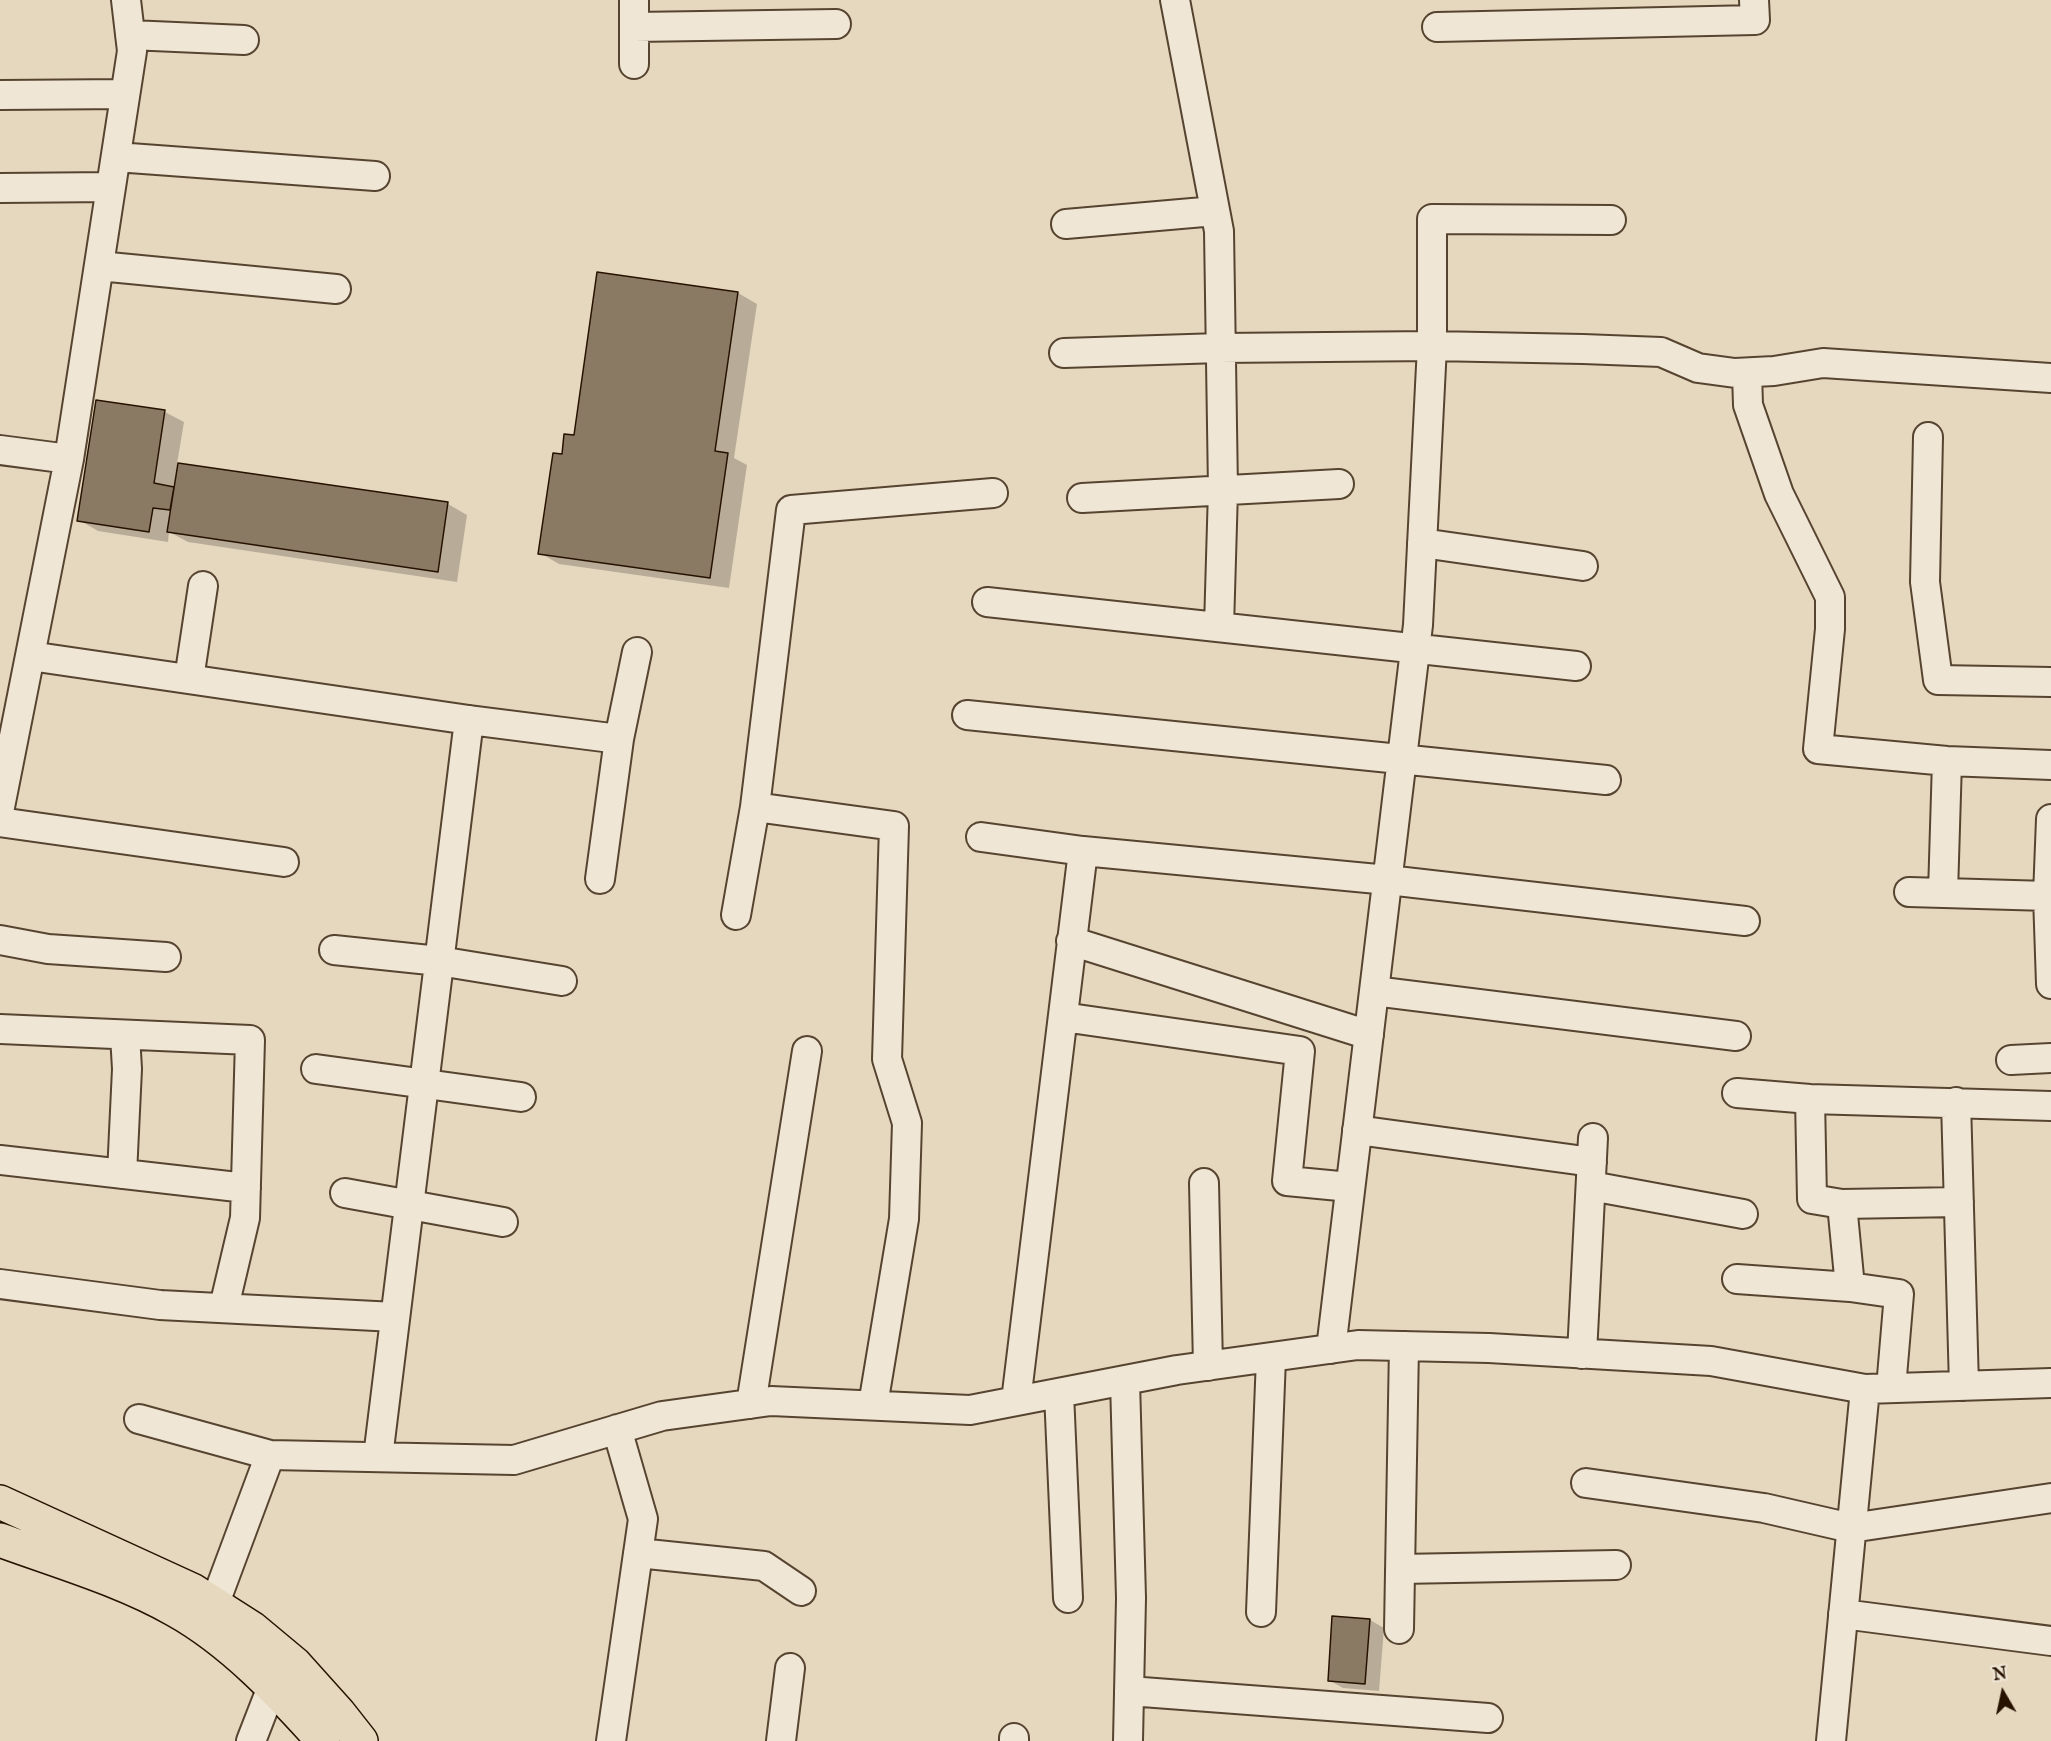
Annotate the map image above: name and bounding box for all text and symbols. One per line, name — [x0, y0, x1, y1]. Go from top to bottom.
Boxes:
north arrow — [1973, 1663, 2033, 1723]
text: N — [1992, 1664, 2009, 1686]

